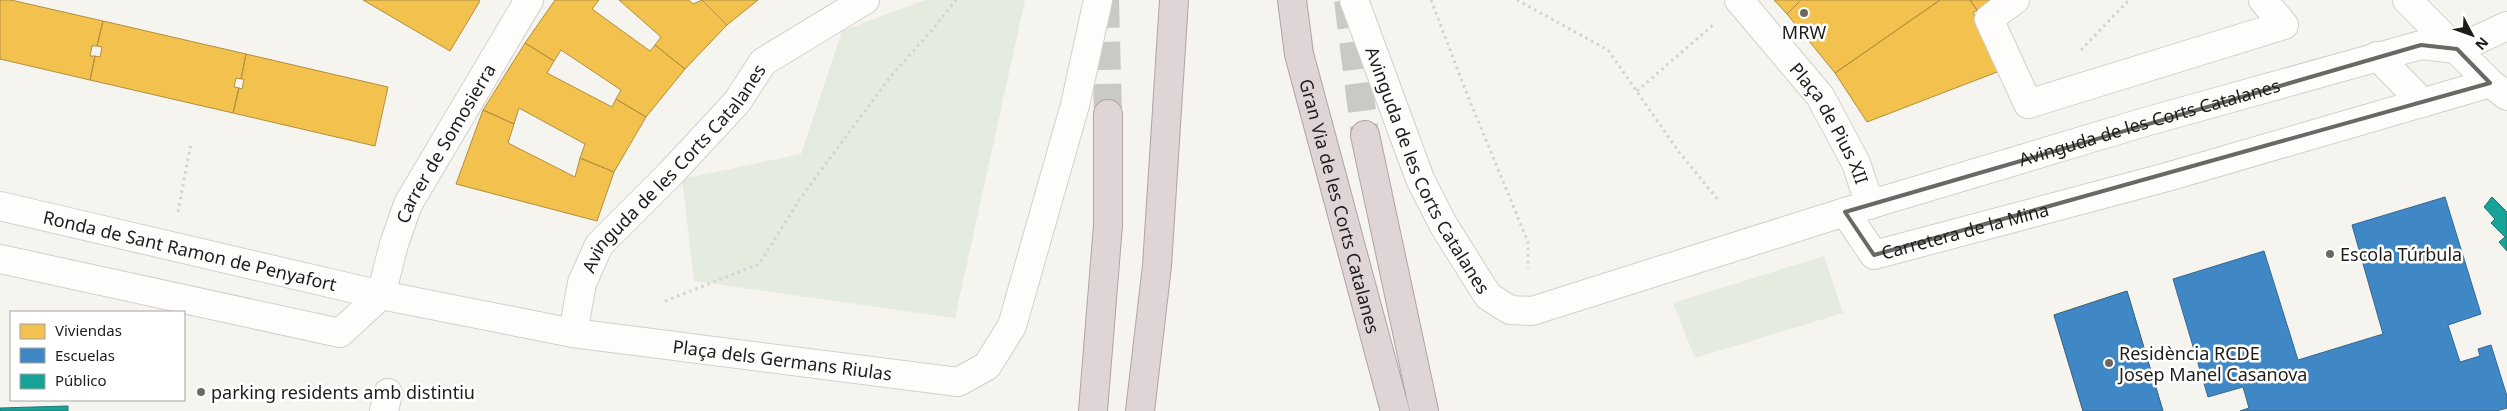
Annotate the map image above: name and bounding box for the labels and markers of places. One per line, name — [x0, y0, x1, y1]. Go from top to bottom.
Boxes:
marker: MRW — [1798, 7, 1810, 19]
place label: MRW — [1782, 20, 1826, 44]
place label: Escola Túrbula — [2340, 242, 2462, 266]
marker: Escola Túrbula — [2324, 248, 2336, 260]
place label: Residència RCDE Josep Manel Casanova — [2117, 341, 2307, 386]
marker: Residència RCDE Josep Manel Casanova — [2103, 357, 2115, 369]
place label: parking residents amb distintiu — [211, 380, 475, 404]
marker: parking residents amb distintiu — [195, 386, 207, 398]

